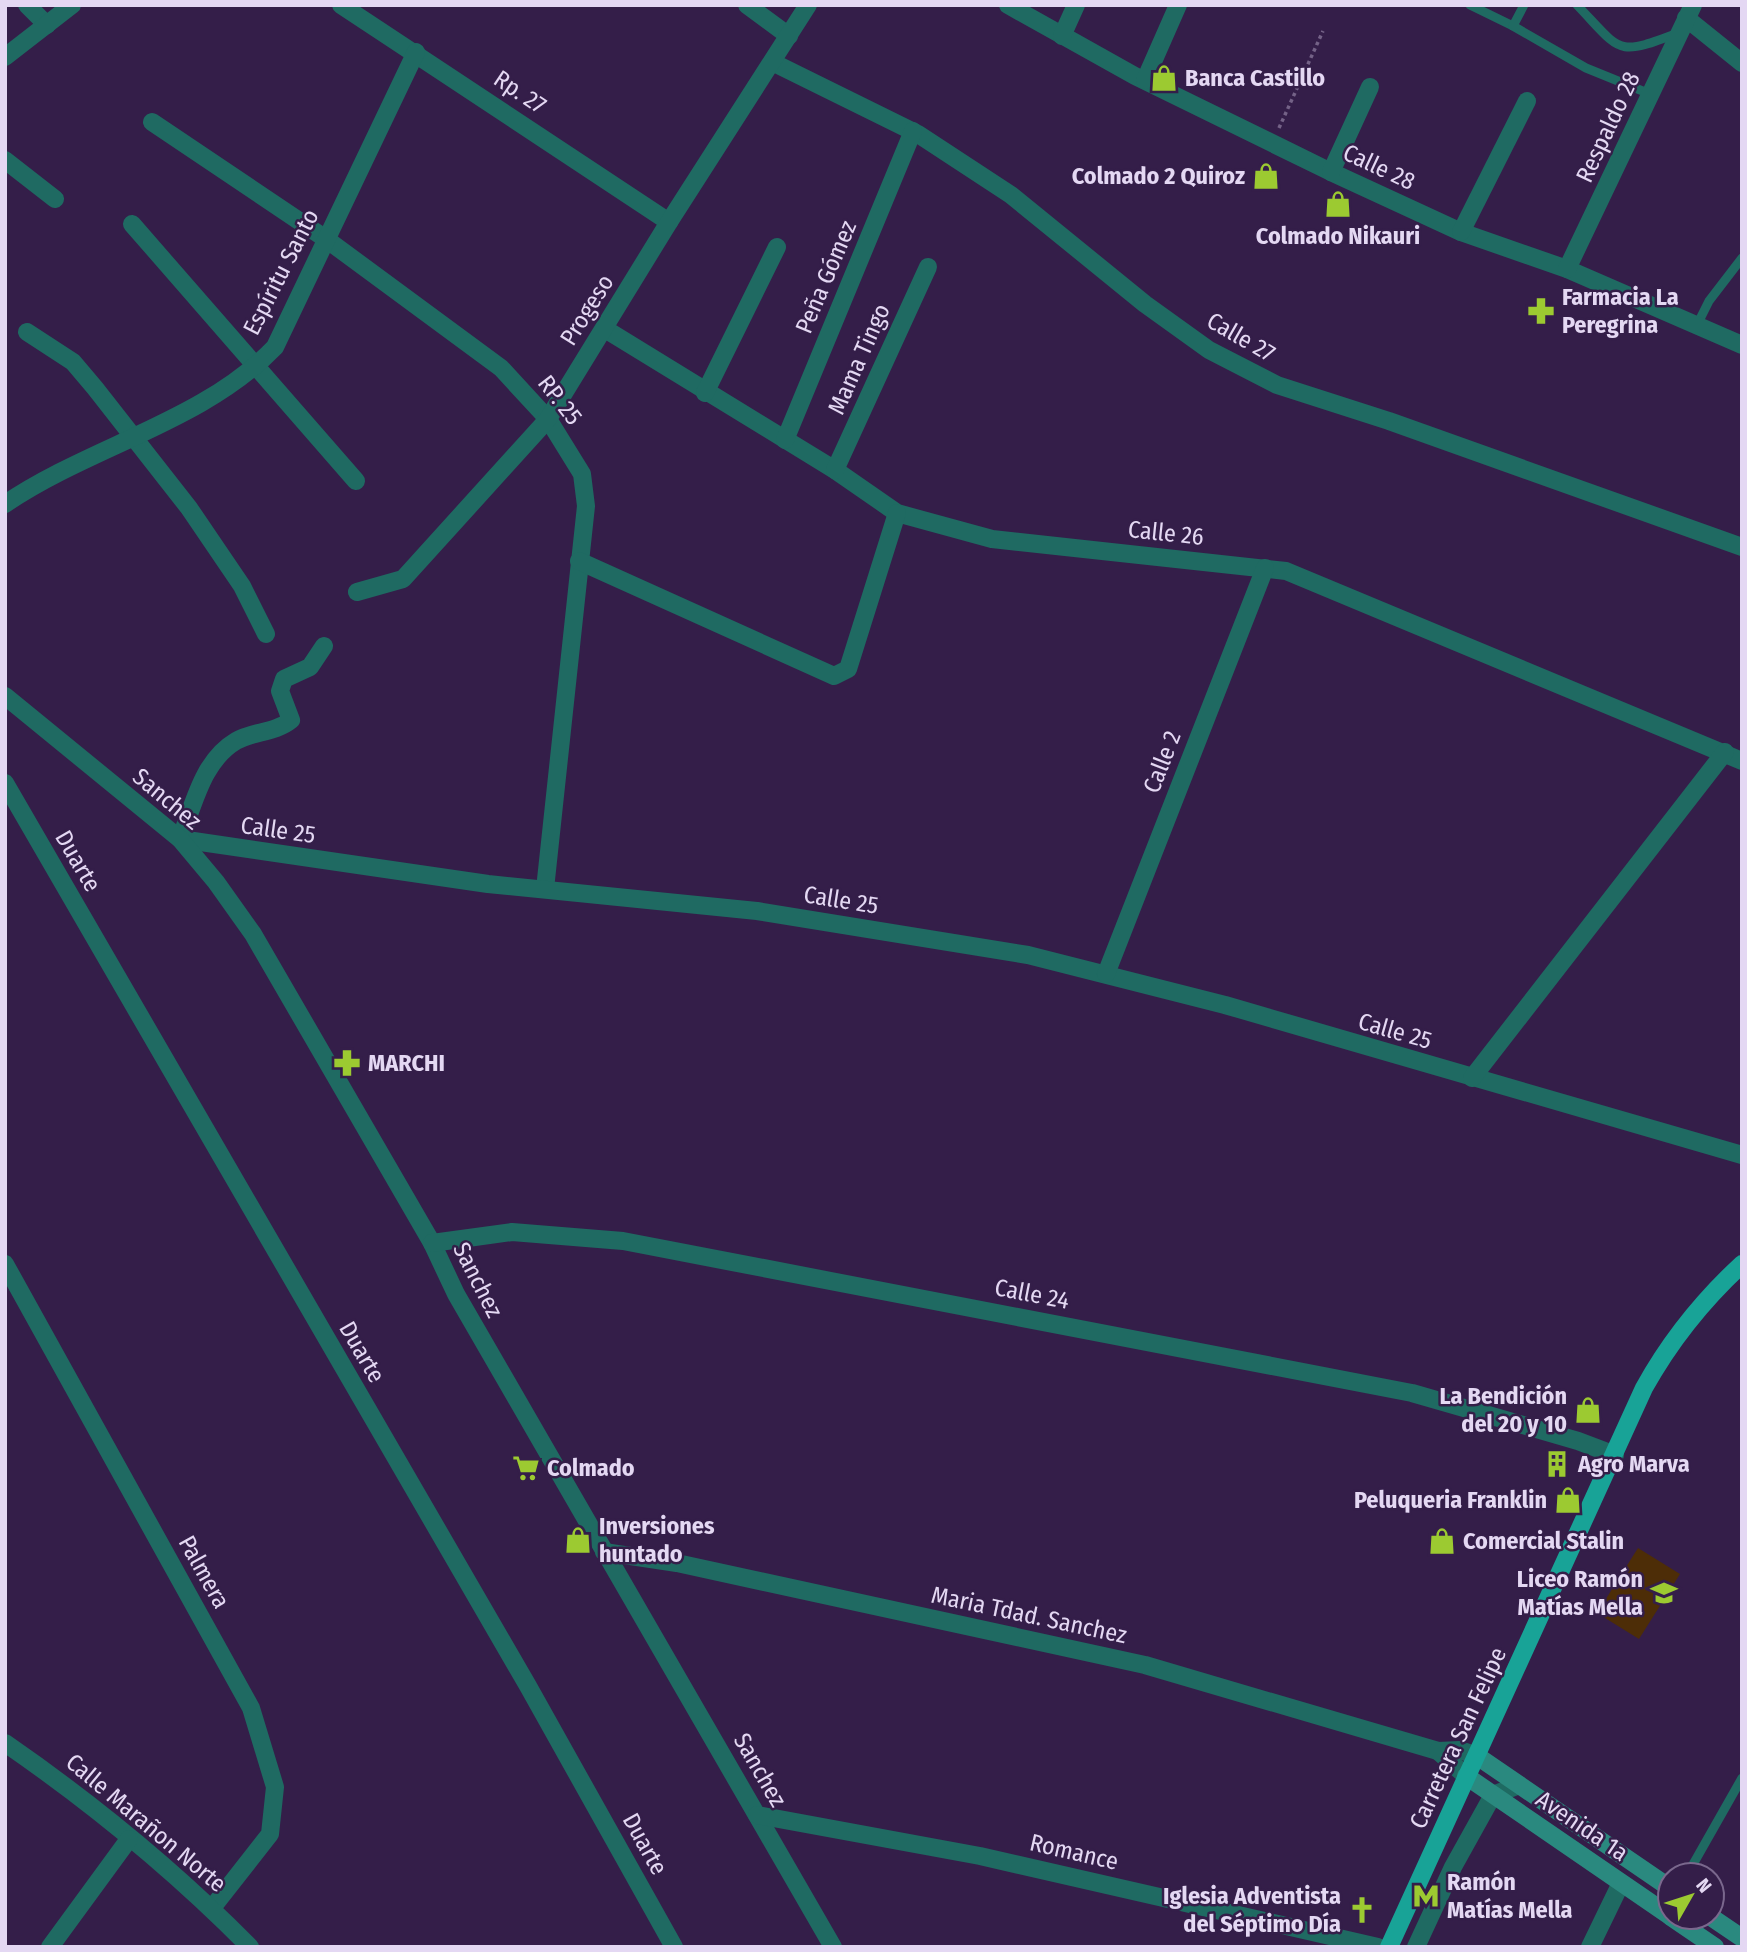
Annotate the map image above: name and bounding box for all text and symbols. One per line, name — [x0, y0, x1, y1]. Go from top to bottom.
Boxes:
shop icon: Banca Castillo — [1149, 63, 1179, 93]
place label: Banca Castillo — [1185, 64, 1325, 92]
street label: Rp. 27 — [489, 65, 551, 120]
street label: Respaldo 28 — [1570, 67, 1646, 187]
street label: Calle 28 — [1339, 138, 1419, 196]
shop icon: Colmado 2 Quiroz — [1251, 161, 1281, 191]
place label: Colmado 2 Quiroz — [1072, 162, 1245, 190]
shop icon: Colmado Nikauri — [1323, 189, 1353, 219]
street label: Espíritu Santo — [237, 205, 325, 339]
street label: Peña Gómez — [790, 216, 862, 338]
place label: Colmado Nikauri — [1256, 222, 1420, 250]
street label: Progeso — [554, 269, 620, 351]
place label: Farmacia La Peregrina — [1562, 283, 1679, 339]
pharmacy icon: Farmacia La Peregrina — [1526, 296, 1556, 326]
street label: Mama Tingo — [822, 299, 896, 419]
street label: Calle 27 — [1202, 306, 1280, 368]
street label: RP. 25 — [532, 370, 588, 430]
street label: Calle 26 — [1127, 515, 1205, 551]
street label: Calle 2 — [1137, 727, 1187, 797]
street label: Sanchez — [127, 762, 207, 836]
street label: Calle 25 — [239, 811, 317, 849]
street label: Duarte — [49, 825, 107, 897]
street label: Calle 25 — [802, 880, 880, 920]
street label: Calle 25 — [1355, 1007, 1435, 1055]
pharmacy icon: MARCHI — [332, 1048, 362, 1078]
place label: MARCHI — [368, 1049, 445, 1077]
street label: Sanchez — [447, 1238, 509, 1322]
street label: Calle 24 — [992, 1273, 1072, 1315]
street label: Duarte — [333, 1316, 391, 1388]
place label: La Bendición del 20 y 10 — [1440, 1382, 1567, 1438]
shop icon: La Bendición del 20 y 10 — [1573, 1395, 1603, 1425]
building icon: Agro Marva — [1542, 1449, 1572, 1479]
place label: Agro Marva — [1577, 1450, 1690, 1478]
supermarket icon: Colmado — [511, 1453, 541, 1483]
place label: Colmado — [547, 1454, 635, 1482]
shop icon: Peluqueria Franklin — [1553, 1485, 1583, 1515]
place label: Peluqueria Franklin — [1354, 1486, 1547, 1514]
place label: Inversiones huntado — [599, 1512, 715, 1568]
shop icon: Inversiones huntado — [563, 1525, 593, 1555]
shop icon: Comercial Stalin — [1427, 1526, 1457, 1556]
place label: Comercial Stalin — [1463, 1527, 1624, 1555]
street label: Palmera — [173, 1531, 235, 1613]
place label: Liceo Ramón Matías Mella — [1517, 1565, 1643, 1621]
school or university icon: Liceo Ramón Matías Mella — [1649, 1578, 1679, 1608]
street label: Maria Tdad. Sanchez — [929, 1581, 1129, 1649]
street label: Carretera San Felipe — [1404, 1643, 1512, 1833]
street label: Sanchez — [728, 1728, 792, 1812]
street label: Calle Marañon Norte — [60, 1748, 232, 1898]
street label: Avenida 1a — [1531, 1785, 1633, 1867]
street label: Duarte — [617, 1808, 673, 1880]
street label: Romance — [1027, 1828, 1121, 1876]
north arrow — [1656, 1861, 1726, 1931]
place label: Ramón Matías Mella — [1447, 1868, 1573, 1924]
text: N — [1691, 1874, 1716, 1897]
metro station icon: Ramón Matías Mella — [1411, 1881, 1441, 1911]
place label: Iglesia Adventista del Séptimo Día — [1163, 1882, 1341, 1938]
church icon: Iglesia Adventista del Séptimo Día — [1347, 1895, 1377, 1925]

